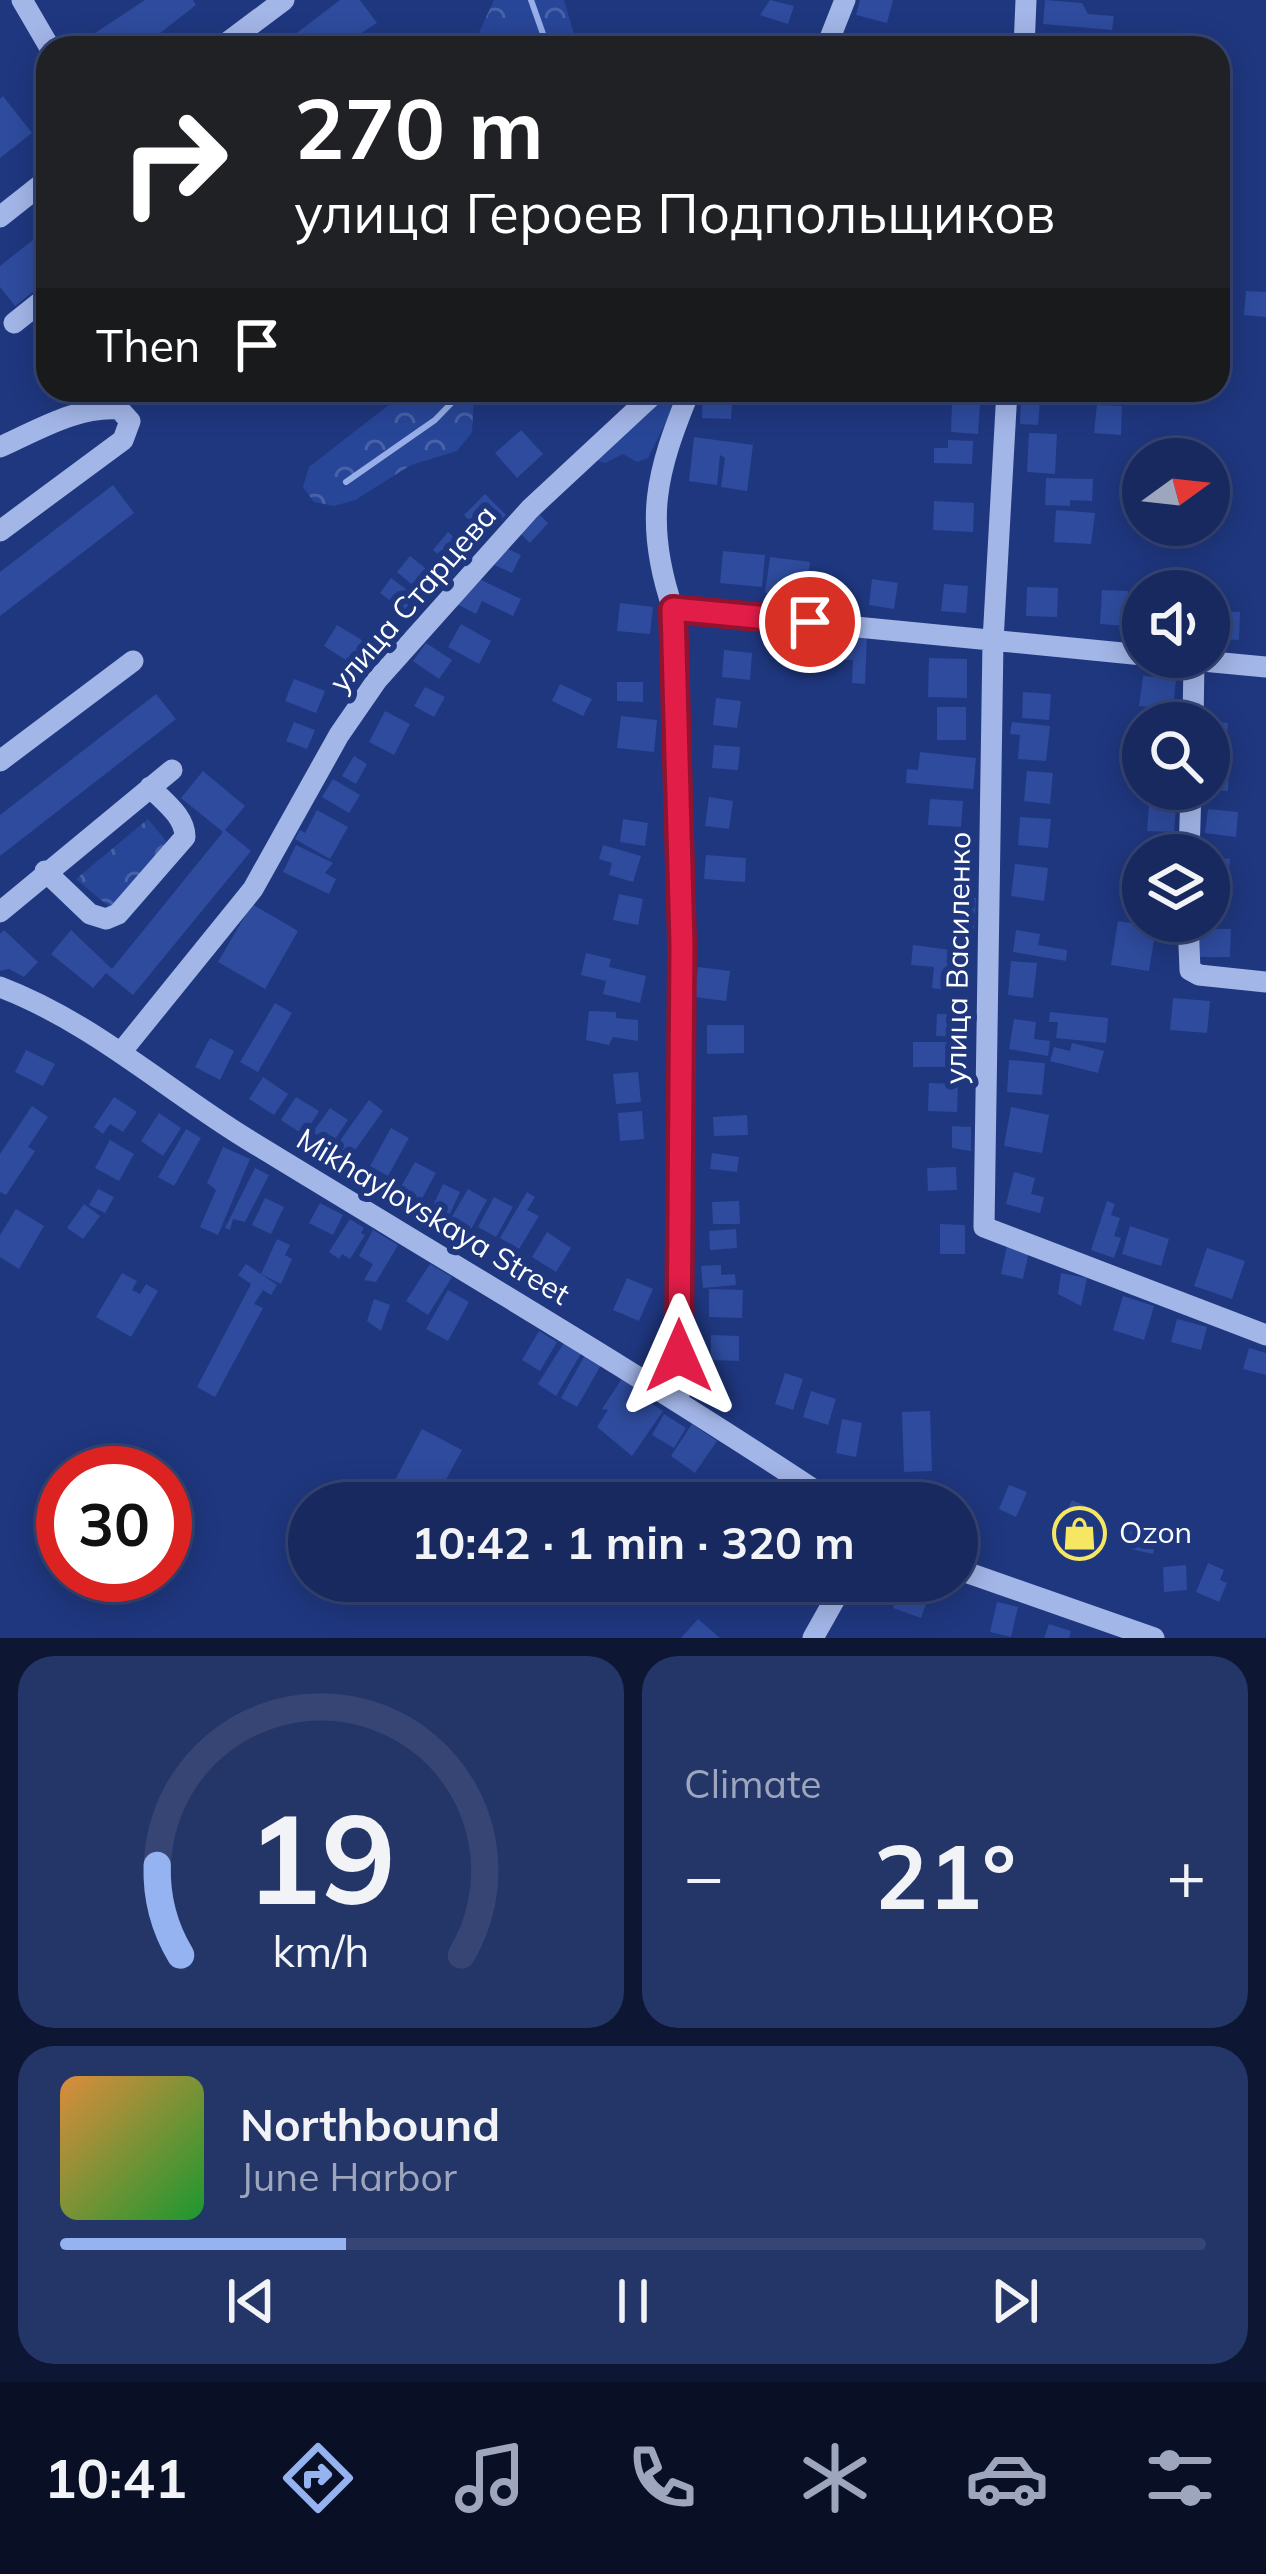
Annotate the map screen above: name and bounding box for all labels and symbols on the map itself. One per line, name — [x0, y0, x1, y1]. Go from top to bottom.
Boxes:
north arrow — [1122, 438, 1230, 546]
street label: улица Старцева — [320, 497, 504, 700]
pin — [759, 571, 861, 673]
street label: улица Василенко — [936, 831, 978, 1085]
street label: Mikhaylovskaya Street — [290, 1120, 577, 1313]
position arrow — [616, 1293, 742, 1419]
speed limit sign: 30 — [36, 1446, 192, 1602]
shop icon: Ozon — [1052, 1505, 1108, 1561]
place label: Ozon — [1119, 1513, 1192, 1551]

